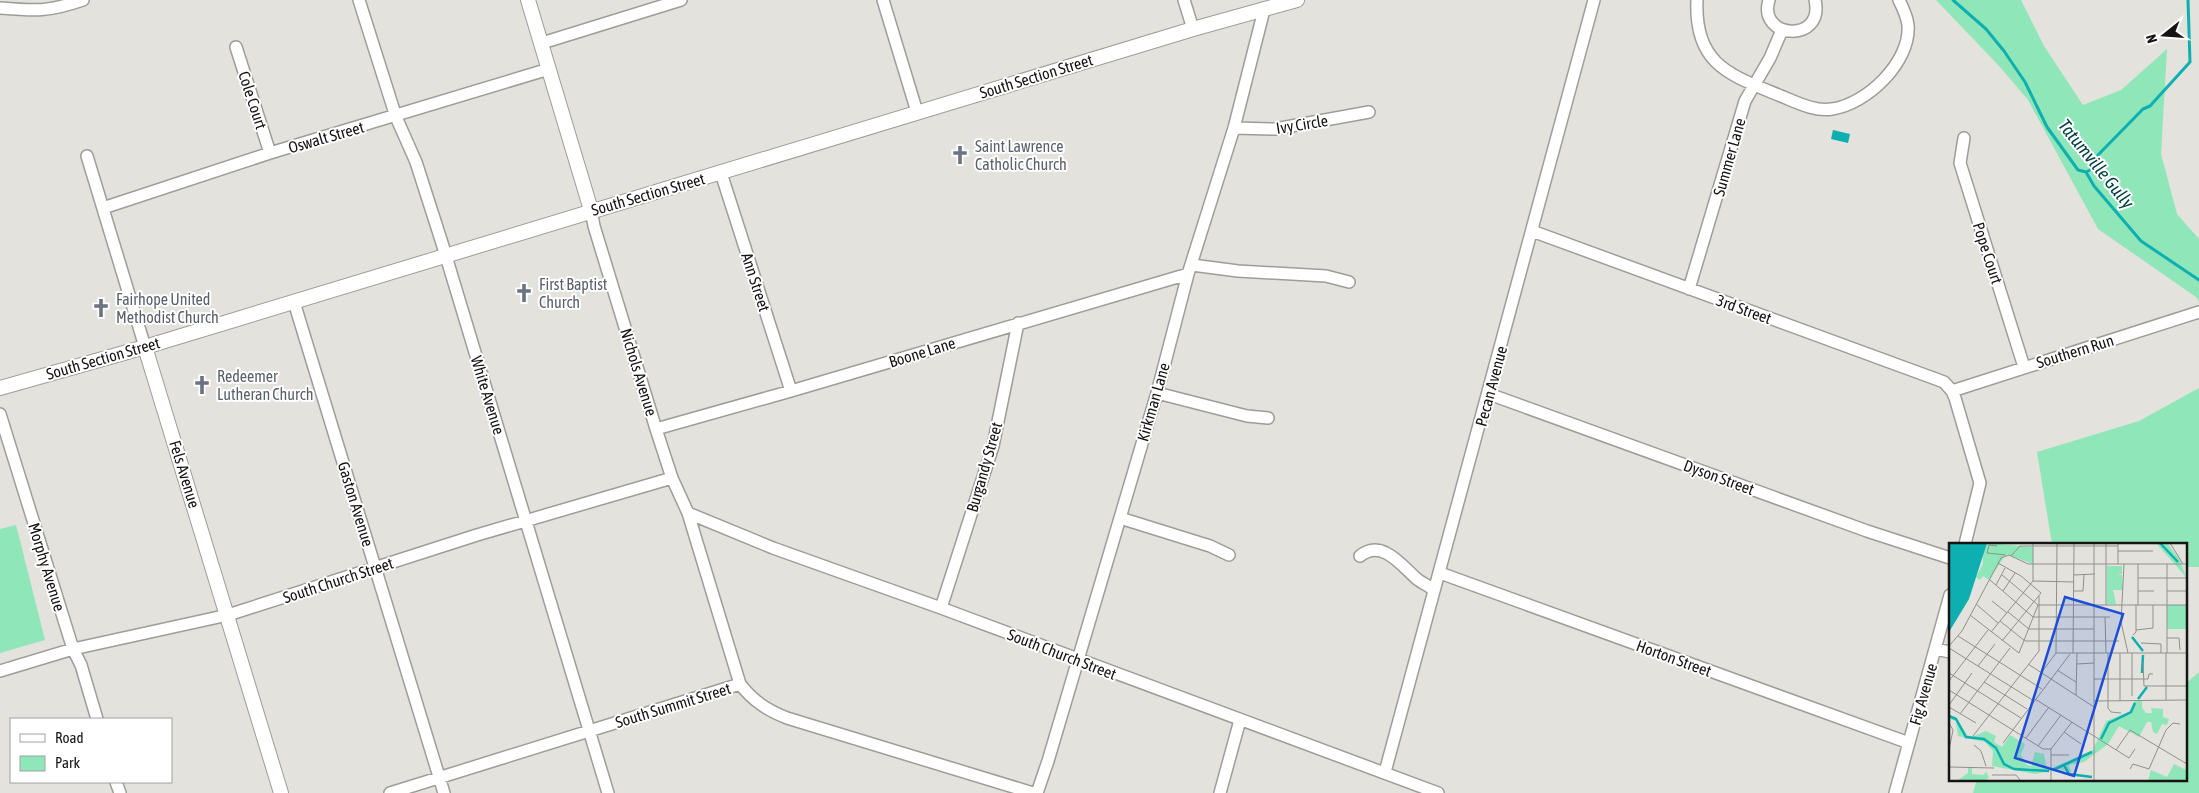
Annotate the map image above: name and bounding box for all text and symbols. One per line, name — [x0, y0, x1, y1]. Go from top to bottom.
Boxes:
north arrow — [2139, 10, 2189, 60]
text: N — [2143, 33, 2160, 45]
street label: South Section Street — [977, 50, 1095, 102]
street label: Cole Court — [235, 69, 271, 132]
street label: Ivy Circle — [1275, 111, 1329, 138]
water label: Tatumville Gully — [2054, 115, 2139, 213]
street label: Summer Lane — [1709, 116, 1749, 198]
street label: Oswalt Street — [286, 117, 366, 156]
place label: Saint Lawrence Catholic Church — [975, 137, 1067, 173]
church icon: Saint Lawrence Catholic Church — [949, 144, 971, 166]
street label: South Section Street — [589, 169, 707, 219]
street label: Pope Court — [1969, 220, 2007, 287]
street label: Ann Street — [738, 250, 774, 314]
place label: First Baptist Church — [539, 275, 608, 311]
church icon: First Baptist Church — [513, 282, 535, 304]
place label: Fairhope United Methodist Church — [116, 290, 219, 326]
street label: 3rd Street — [1714, 291, 1774, 327]
church icon: Fairhope United Methodist Church — [90, 297, 112, 319]
street label: Nichols Avenue — [617, 326, 661, 418]
street label: Southern Run — [2034, 331, 2116, 371]
street label: South Section Street — [44, 333, 162, 383]
street label: Boone Lane — [887, 333, 957, 371]
street label: Pecan Avenue — [1472, 344, 1510, 428]
street label: White Avenue — [468, 354, 508, 436]
street label: Kirkman Lane — [1133, 361, 1173, 443]
place label: Redeemer Lutheran Church — [217, 367, 313, 403]
church icon: Redeemer Lutheran Church — [191, 374, 213, 396]
street label: Burgandy Street — [963, 420, 1007, 514]
street label: Fels Avenue — [166, 438, 204, 510]
street label: Dyson Street — [1681, 456, 1757, 499]
street label: Gaston Avenue — [335, 459, 377, 549]
street label: Morphy Avenue — [24, 521, 69, 614]
inset map — [1949, 543, 2186, 780]
street label: South Church Street — [281, 554, 396, 606]
street label: South Church Street — [1005, 625, 1119, 683]
street label: Horton Street — [1634, 636, 1714, 680]
street label: Fig Avenue — [1906, 661, 1941, 727]
street label: South Summit Street — [613, 679, 733, 731]
legend — [10, 718, 172, 783]
text: Road — [55, 729, 84, 746]
text: Park — [55, 754, 80, 771]

